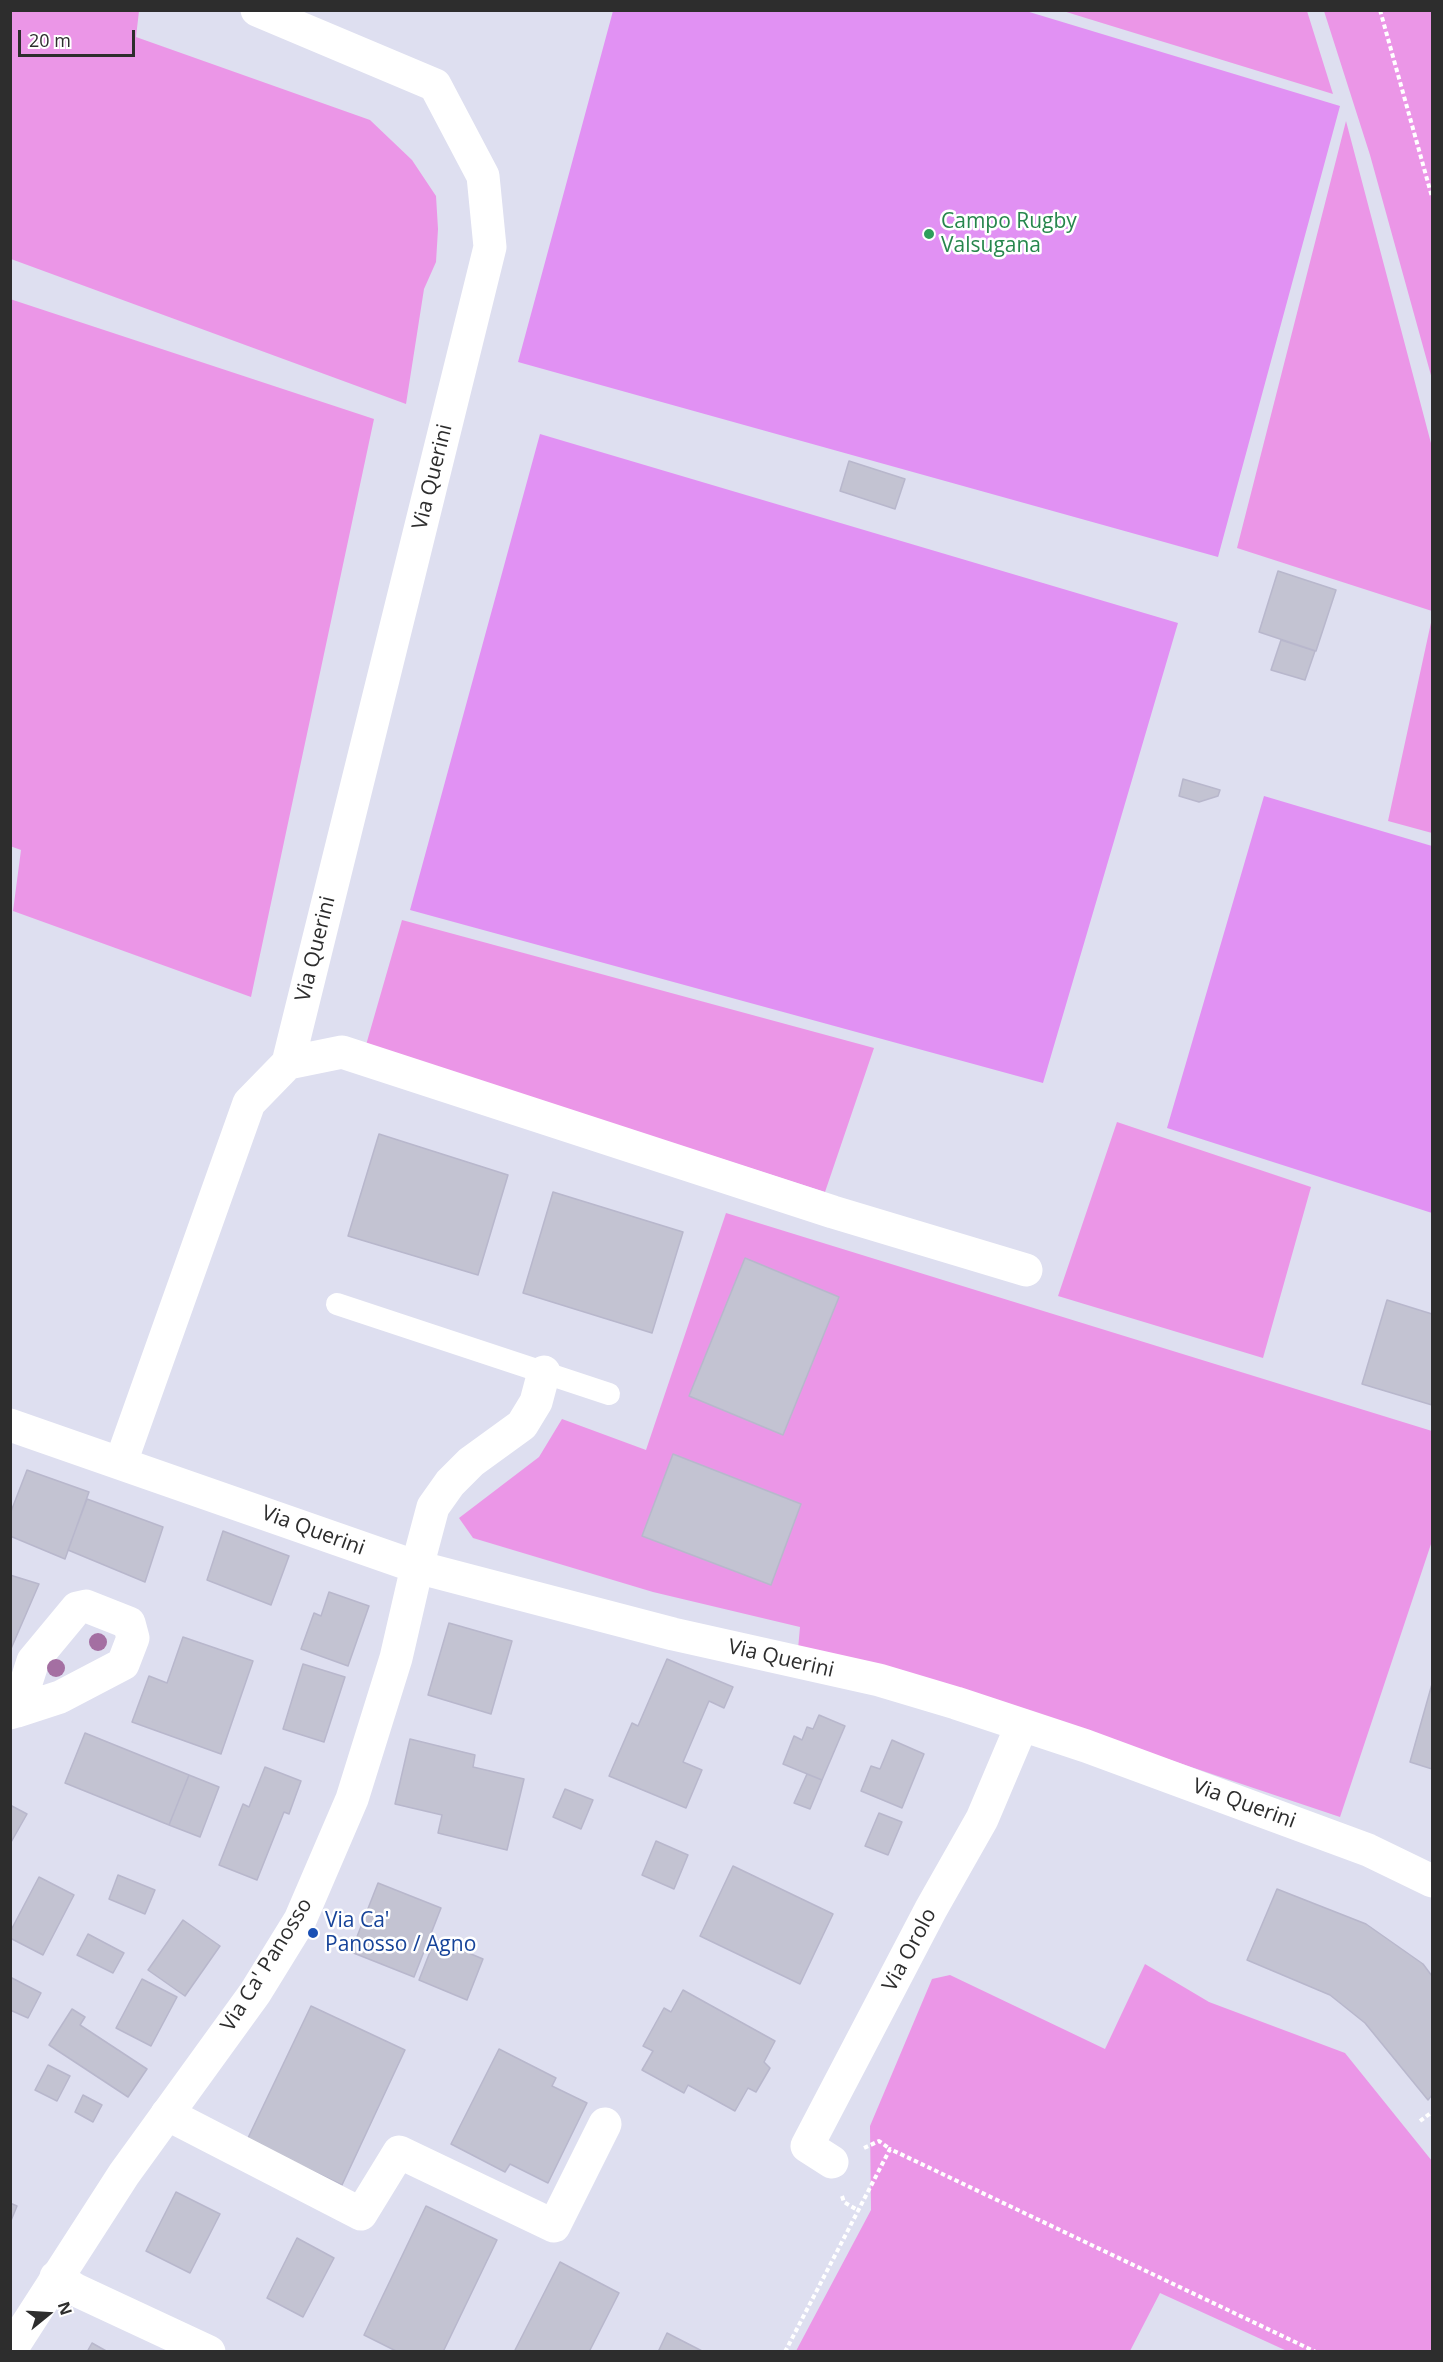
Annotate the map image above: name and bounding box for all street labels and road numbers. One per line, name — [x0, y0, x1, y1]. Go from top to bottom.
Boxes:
street label: Via Querini — [408, 422, 458, 532]
street label: Via Querini — [291, 894, 341, 1004]
street label: Via Querini — [258, 1501, 368, 1561]
street label: Via Querini — [726, 1635, 836, 1683]
street label: Via Querini — [1189, 1774, 1299, 1834]
street label: Via Ca' Panosso — [216, 1894, 318, 2036]
street label: Via Orolo — [878, 1904, 942, 1996]

